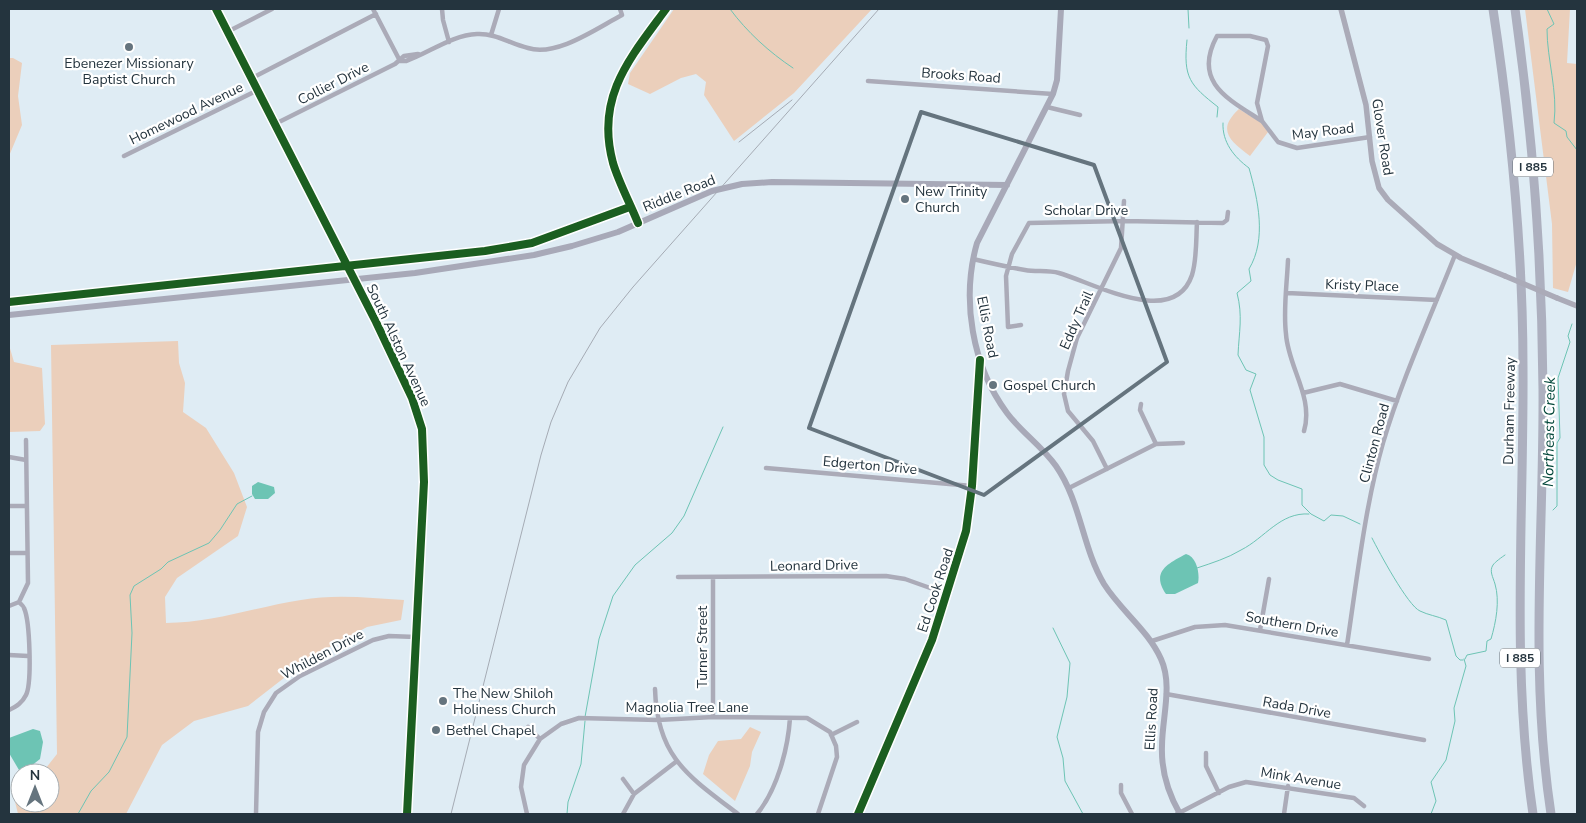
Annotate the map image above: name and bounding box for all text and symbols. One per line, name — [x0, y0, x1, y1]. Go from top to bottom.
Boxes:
marker: Ebenezer Missionary Baptist Church — [123, 41, 135, 53]
place label: Ebenezer Missionary Baptist Church — [64, 54, 194, 89]
street label: Collier Drive — [294, 57, 372, 110]
street label: Brooks Road — [921, 63, 1001, 88]
street label: Homewood Avenue — [126, 78, 246, 149]
street label: Glover Road — [1367, 97, 1398, 177]
street label: May Road — [1291, 118, 1355, 145]
road number: I 885 — [1513, 158, 1553, 176]
street label: Riddle Road — [640, 170, 718, 217]
place label: New Trinity Church — [915, 182, 988, 217]
marker: New Trinity Church — [899, 193, 911, 205]
street label: Scholar Drive — [1044, 201, 1128, 220]
street label: Kristy Place — [1325, 275, 1399, 296]
street label: South Alston Avenue — [362, 281, 435, 410]
street label: Eddy Trail — [1055, 287, 1098, 353]
street label: Ellis Road — [972, 295, 1003, 360]
street label: Durham Freeway — [1499, 356, 1520, 465]
place label: Gospel Church — [1003, 376, 1096, 395]
water label: Northeast Creek — [1538, 376, 1560, 487]
marker: Gospel Church — [987, 379, 999, 391]
street label: Clinton Road — [1355, 401, 1394, 485]
street label: Edgerton Drive — [822, 452, 918, 479]
street label: Ed Cook Road — [913, 546, 958, 635]
street label: Leonard Drive — [770, 555, 858, 576]
street label: Turner Street — [693, 606, 712, 688]
street label: Southern Drive — [1244, 607, 1340, 642]
street label: Whilden Drive — [278, 625, 367, 684]
road number: I 885 — [1500, 648, 1540, 668]
place label: The New Shiloh Holiness Church — [453, 684, 556, 719]
street label: Ellis Road — [1140, 687, 1163, 751]
street label: Rada Drive — [1261, 692, 1333, 723]
marker: The New Shiloh Holiness Church — [437, 695, 449, 707]
street label: Magnolia Tree Lane — [626, 698, 748, 717]
place label: Bethel Chapel — [446, 721, 536, 740]
marker: Bethel Chapel — [430, 724, 442, 736]
north arrow — [10, 763, 60, 813]
street label: Mink Avenue — [1259, 763, 1343, 794]
text: N — [30, 766, 40, 785]

